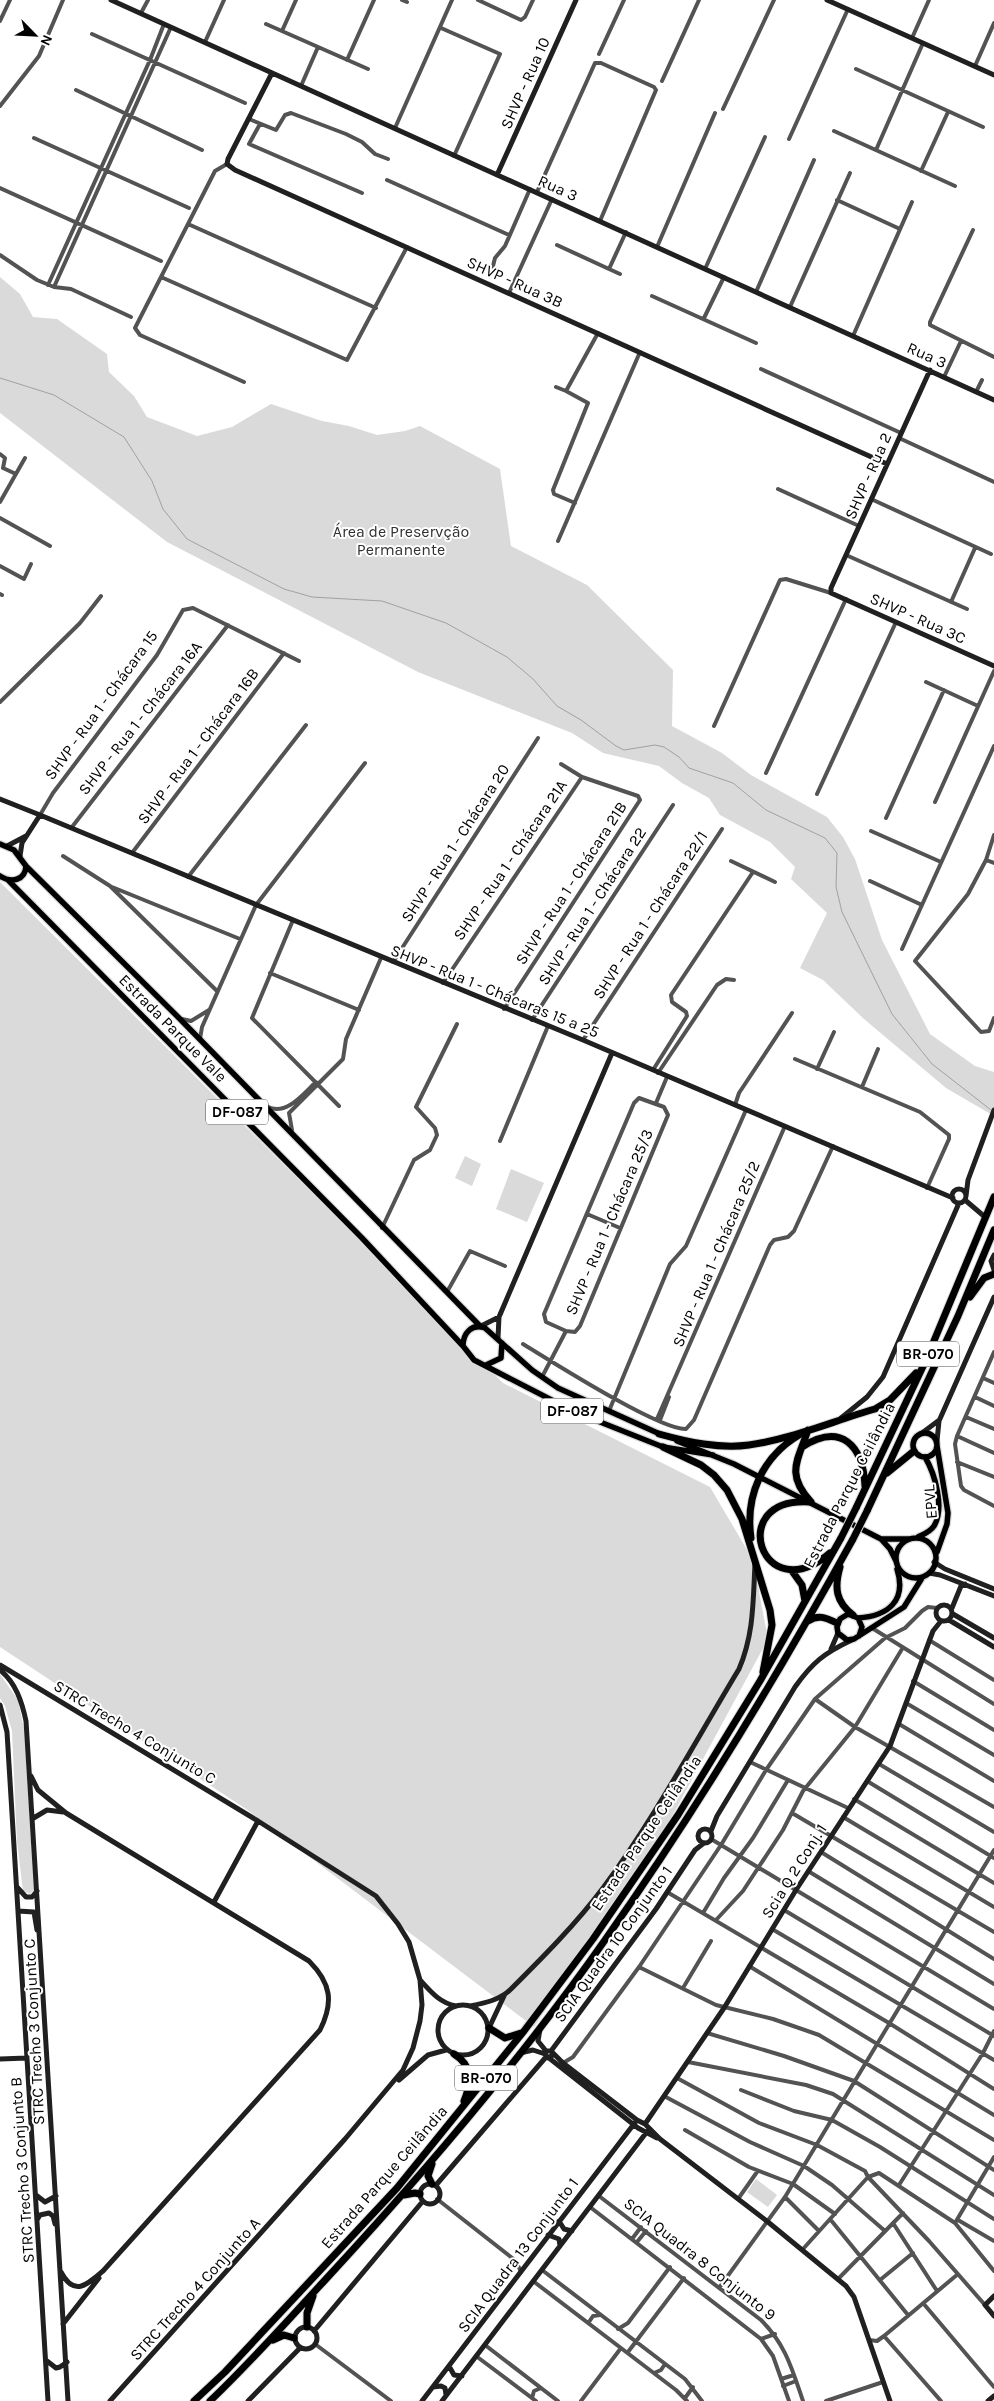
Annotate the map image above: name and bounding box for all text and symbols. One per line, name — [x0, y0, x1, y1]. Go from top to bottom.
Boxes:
north arrow — [10, 10, 60, 60]
text: N — [37, 32, 56, 48]
street label: SHVP - Rua 10 — [496, 34, 554, 132]
street label: Rua 3 — [535, 171, 581, 205]
street label: SHVP - Rua 3B — [464, 252, 566, 312]
street label: Rua 3 — [904, 338, 950, 372]
street label: SHVP - Rua 2 — [840, 430, 896, 522]
park label: Área de Preservção Permanente — [333, 522, 469, 559]
street label: SHVP - Rua 3C — [867, 588, 969, 648]
street label: SHVP - Rua 1 - Chácara 15 — [40, 627, 162, 783]
street label: SHVP - Rua 1 - Chácara 16A — [74, 638, 206, 798]
street label: SHVP - Rua 1 - Chácara 16B — [133, 664, 263, 828]
street label: SHVP - Rua 1 - Chácara 20 — [397, 760, 513, 926]
street label: SHVP - Rua 1 - Chácara 21A — [449, 776, 571, 944]
street label: SHVP - Rua 1 - Chácara 21B — [511, 798, 631, 968]
street label: SHVP - Rua 1 - Chácara 22 — [534, 824, 650, 988]
street label: SHVP - Rua 1 - Chácara 22/1 — [589, 827, 711, 1003]
street label: SHVP - Rua 1 - Chácaras 15 a 25 — [388, 940, 602, 1042]
street label: Estrada Parque Vale — [115, 970, 231, 1086]
road number: DF-087 — [206, 1100, 268, 1124]
street label: SHVP - Rua 1 - Chácara 25/3 — [561, 1126, 657, 1318]
street label: SHVP - Rua 1 - Chácara 25/2 — [668, 1158, 764, 1350]
road number: BR-070 — [897, 1342, 959, 1366]
road number: DF-087 — [541, 1398, 603, 1424]
street label: Estrada Parque Ceilândia — [799, 1399, 899, 1571]
street label: EPVL — [919, 1484, 941, 1520]
street label: STRC Trecho 4 Conjunto C — [50, 1676, 220, 1788]
street label: Estrada Parque Ceilândia — [587, 1752, 705, 1914]
street label: Scia Q 2 Conj. 1 — [757, 1820, 831, 1922]
street label: SCIA Quadra 10 Conjunto 1 — [550, 1862, 676, 2026]
street label: STRC Trecho 3 Conjunto C — [20, 1938, 48, 2126]
road number: BR-070 — [455, 2066, 517, 2090]
street label: STRC Trecho 3 Conjunto B — [6, 2076, 38, 2264]
street label: Estrada Parque Ceilândia — [317, 2102, 451, 2252]
street label: SCIA Quadra 13 Conjunto 1 — [454, 2174, 582, 2336]
street label: SCIA Quadra 8 Conjunto 9 — [620, 2194, 780, 2324]
street label: STRC Trecho 4 Conjunto A — [126, 2214, 264, 2364]

